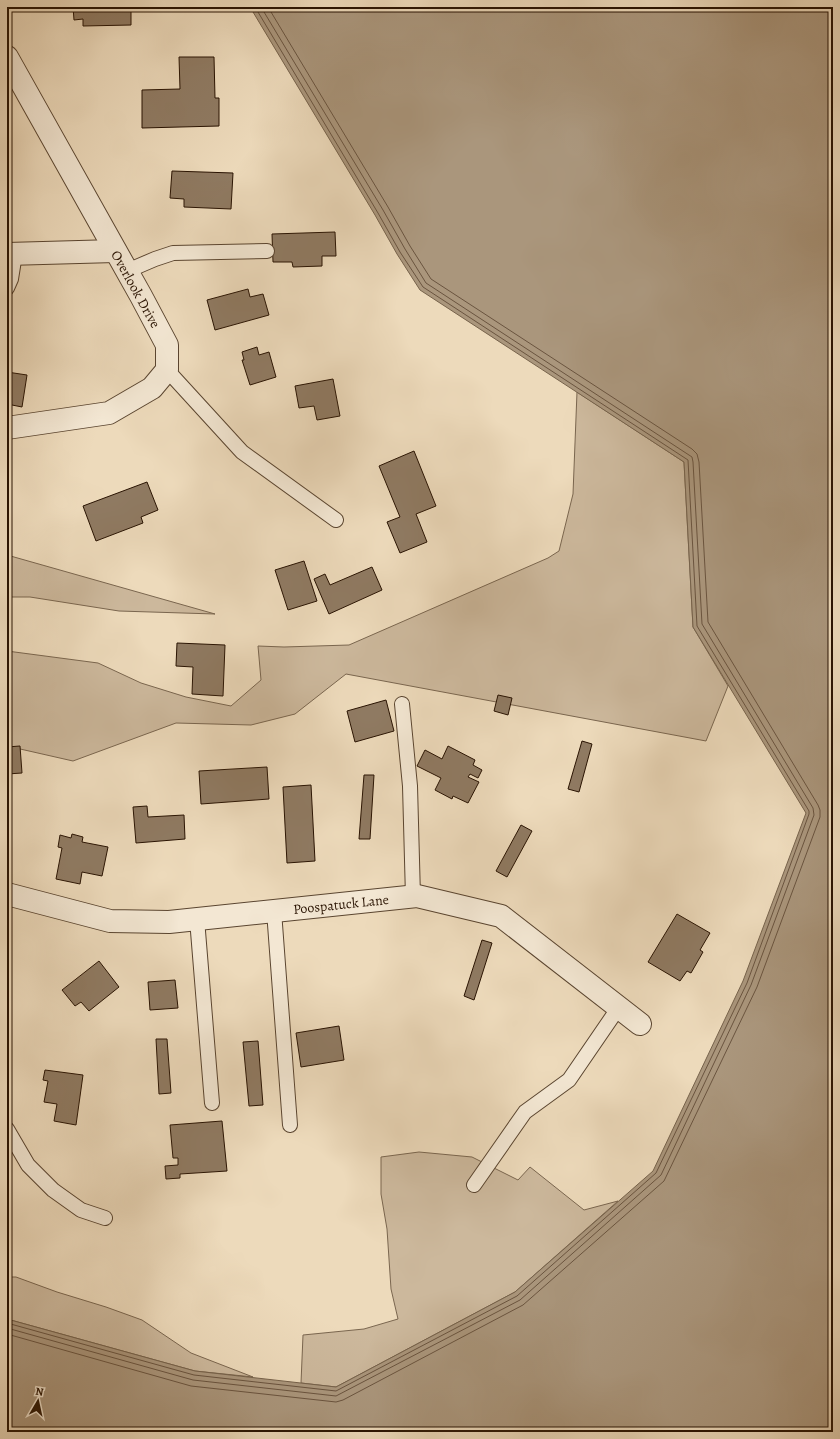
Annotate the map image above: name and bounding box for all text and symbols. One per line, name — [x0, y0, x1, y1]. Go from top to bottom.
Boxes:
street label: Overlook Drive — [106, 247, 165, 331]
street label: Poospatuck Lane — [292, 890, 390, 919]
north arrow — [18, 1381, 58, 1421]
text: N — [34, 1384, 45, 1400]

